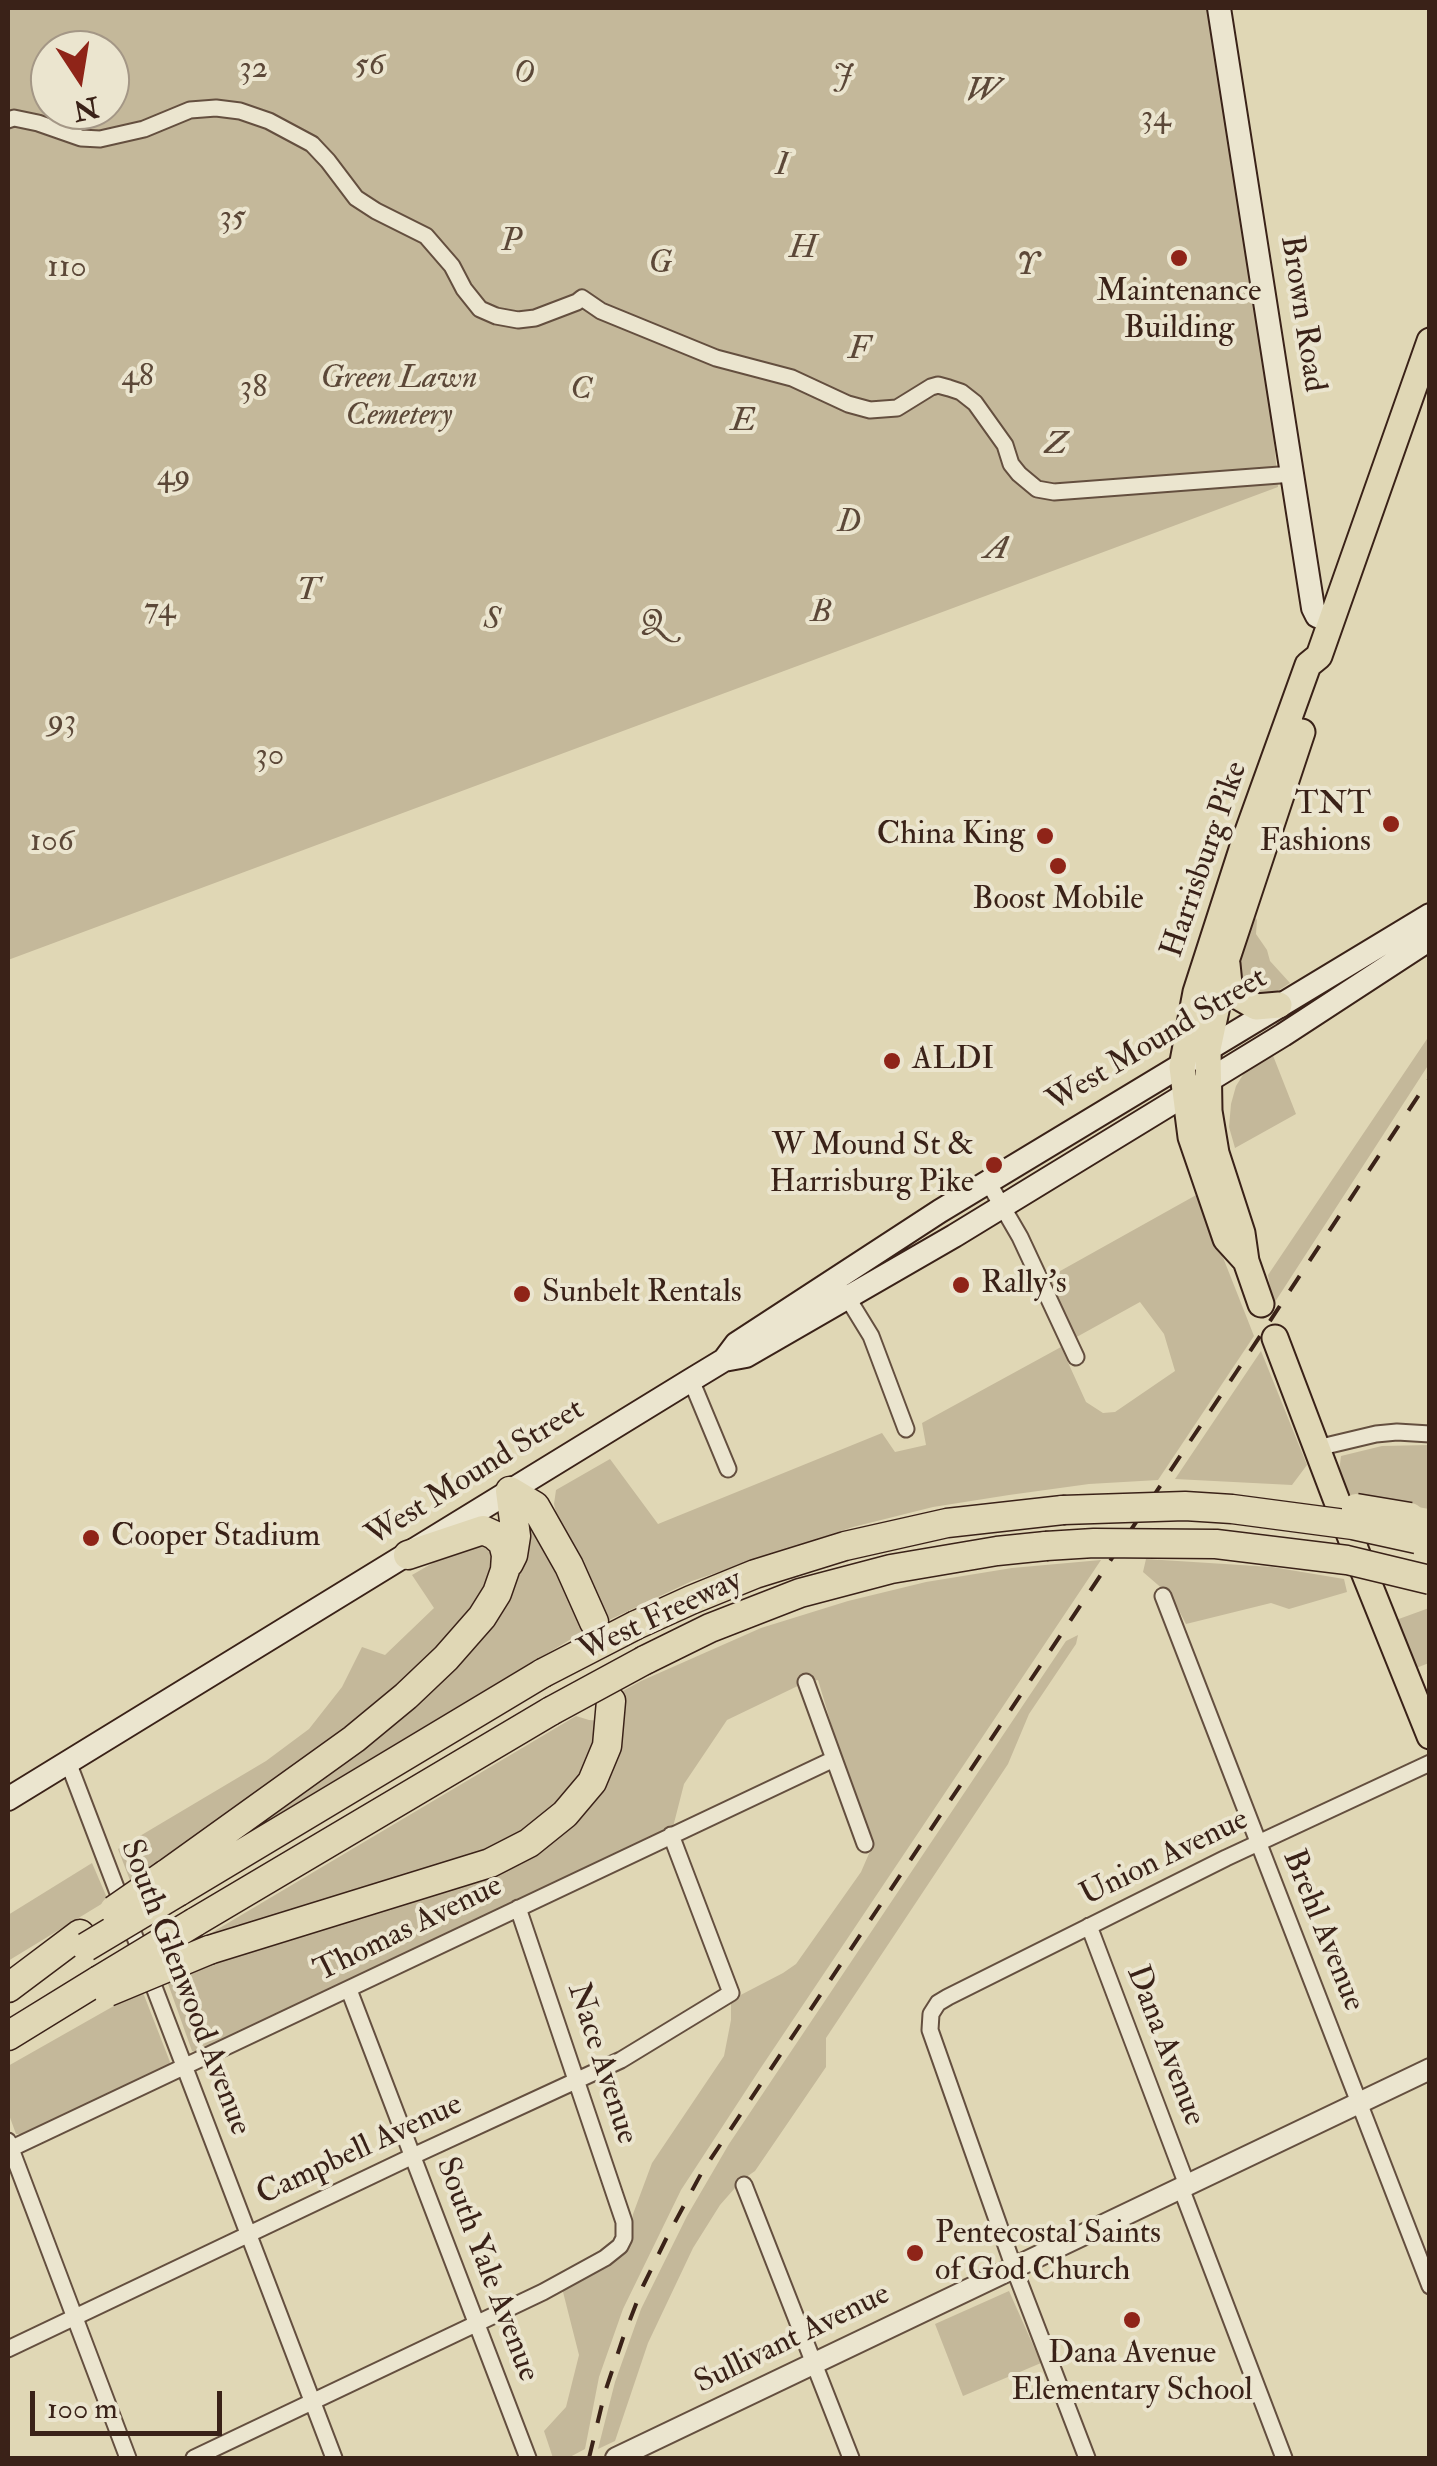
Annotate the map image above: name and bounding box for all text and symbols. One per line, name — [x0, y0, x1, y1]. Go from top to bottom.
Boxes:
north arrow — [30, 30, 130, 130]
park label: 56 — [355, 48, 385, 86]
park label: 32 — [240, 51, 268, 89]
park label: O — [513, 56, 535, 94]
park label: J — [832, 60, 852, 98]
park label: W — [966, 74, 1000, 112]
text: N — [70, 88, 102, 128]
park label: 34 — [1141, 100, 1171, 138]
park label: I — [776, 148, 788, 186]
park label: 35 — [220, 200, 246, 238]
park label: P — [501, 224, 521, 262]
park label: H — [789, 231, 817, 269]
street label: Brown Road — [1270, 233, 1332, 395]
park label: G — [648, 246, 672, 284]
marker: Maintenance Building — [1168, 247, 1190, 269]
park label: Y — [1016, 248, 1038, 286]
park label: 110 — [47, 250, 87, 288]
place label: Maintenance Building — [1097, 274, 1261, 349]
park label: F — [848, 332, 870, 370]
park label: 48 — [122, 359, 154, 397]
park label: Green Lawn Cemetery — [321, 361, 477, 436]
park label: 38 — [240, 370, 268, 408]
park label: C — [570, 372, 592, 410]
park label: E — [731, 404, 755, 442]
park label: Z — [1045, 427, 1067, 465]
park label: 49 — [157, 459, 191, 497]
park label: D — [837, 505, 861, 543]
park label: A — [984, 532, 1008, 570]
park label: T — [297, 573, 319, 611]
park label: 74 — [145, 592, 175, 630]
park label: B — [810, 595, 832, 633]
park label: S — [484, 602, 500, 640]
park label: Q — [640, 606, 664, 644]
park label: 93 — [48, 704, 76, 742]
park label: 30 — [256, 738, 284, 776]
street label: Harrisburg Pike — [1155, 757, 1257, 963]
place label: TNT Fashions — [1260, 787, 1371, 862]
marker: TNT Fashions — [1380, 813, 1402, 835]
place label: China King — [877, 817, 1025, 855]
park label: 106 — [30, 824, 74, 862]
marker: China King — [1034, 825, 1056, 847]
marker: Boost Mobile — [1047, 855, 1069, 877]
place label: Boost Mobile — [972, 882, 1144, 920]
street label: West Mound Street — [1041, 960, 1275, 1122]
place label: ALDI — [912, 1042, 994, 1080]
marker: ALDI — [881, 1050, 903, 1072]
place label: W Mound St & Harrisburg Pike — [770, 1128, 974, 1203]
marker: W Mound St & Harrisburg Pike — [983, 1154, 1005, 1176]
place label: Rally's — [981, 1266, 1067, 1304]
marker: Rally's — [950, 1274, 972, 1296]
place label: Sunbelt Rentals — [542, 1275, 742, 1313]
marker: Sunbelt Rentals — [511, 1283, 533, 1305]
street label: West Mound Street — [360, 1392, 592, 1556]
place label: Cooper Stadium — [111, 1519, 320, 1557]
marker: Cooper Stadium — [80, 1527, 102, 1549]
street label: West Freeway — [573, 1563, 749, 1671]
street label: Union Avenue — [1075, 1802, 1255, 1916]
street label: South Glenwood Avenue — [110, 1835, 258, 2141]
street label: Brehl Avenue — [1272, 1845, 1372, 2017]
street label: Thomas Avenue — [309, 1868, 509, 1992]
street label: Dana Avenue — [1116, 1961, 1212, 2131]
street label: Nace Avenue — [557, 1979, 645, 2149]
street label: Campbell Avenue — [251, 2087, 469, 2215]
street label: South Yale Avenue — [426, 2153, 546, 2387]
place label: Pentecostal Saints of God Church — [935, 2216, 1161, 2291]
marker: Pentecostal Saints of God Church — [904, 2242, 926, 2264]
street label: Sullivant Avenue — [689, 2276, 897, 2404]
marker: Dana Avenue Elementary School — [1121, 2309, 1143, 2331]
place label: Dana Avenue Elementary School — [1011, 2336, 1253, 2411]
scale bar — [35, 2371, 228, 2433]
text: 100 m — [47, 2390, 118, 2427]

